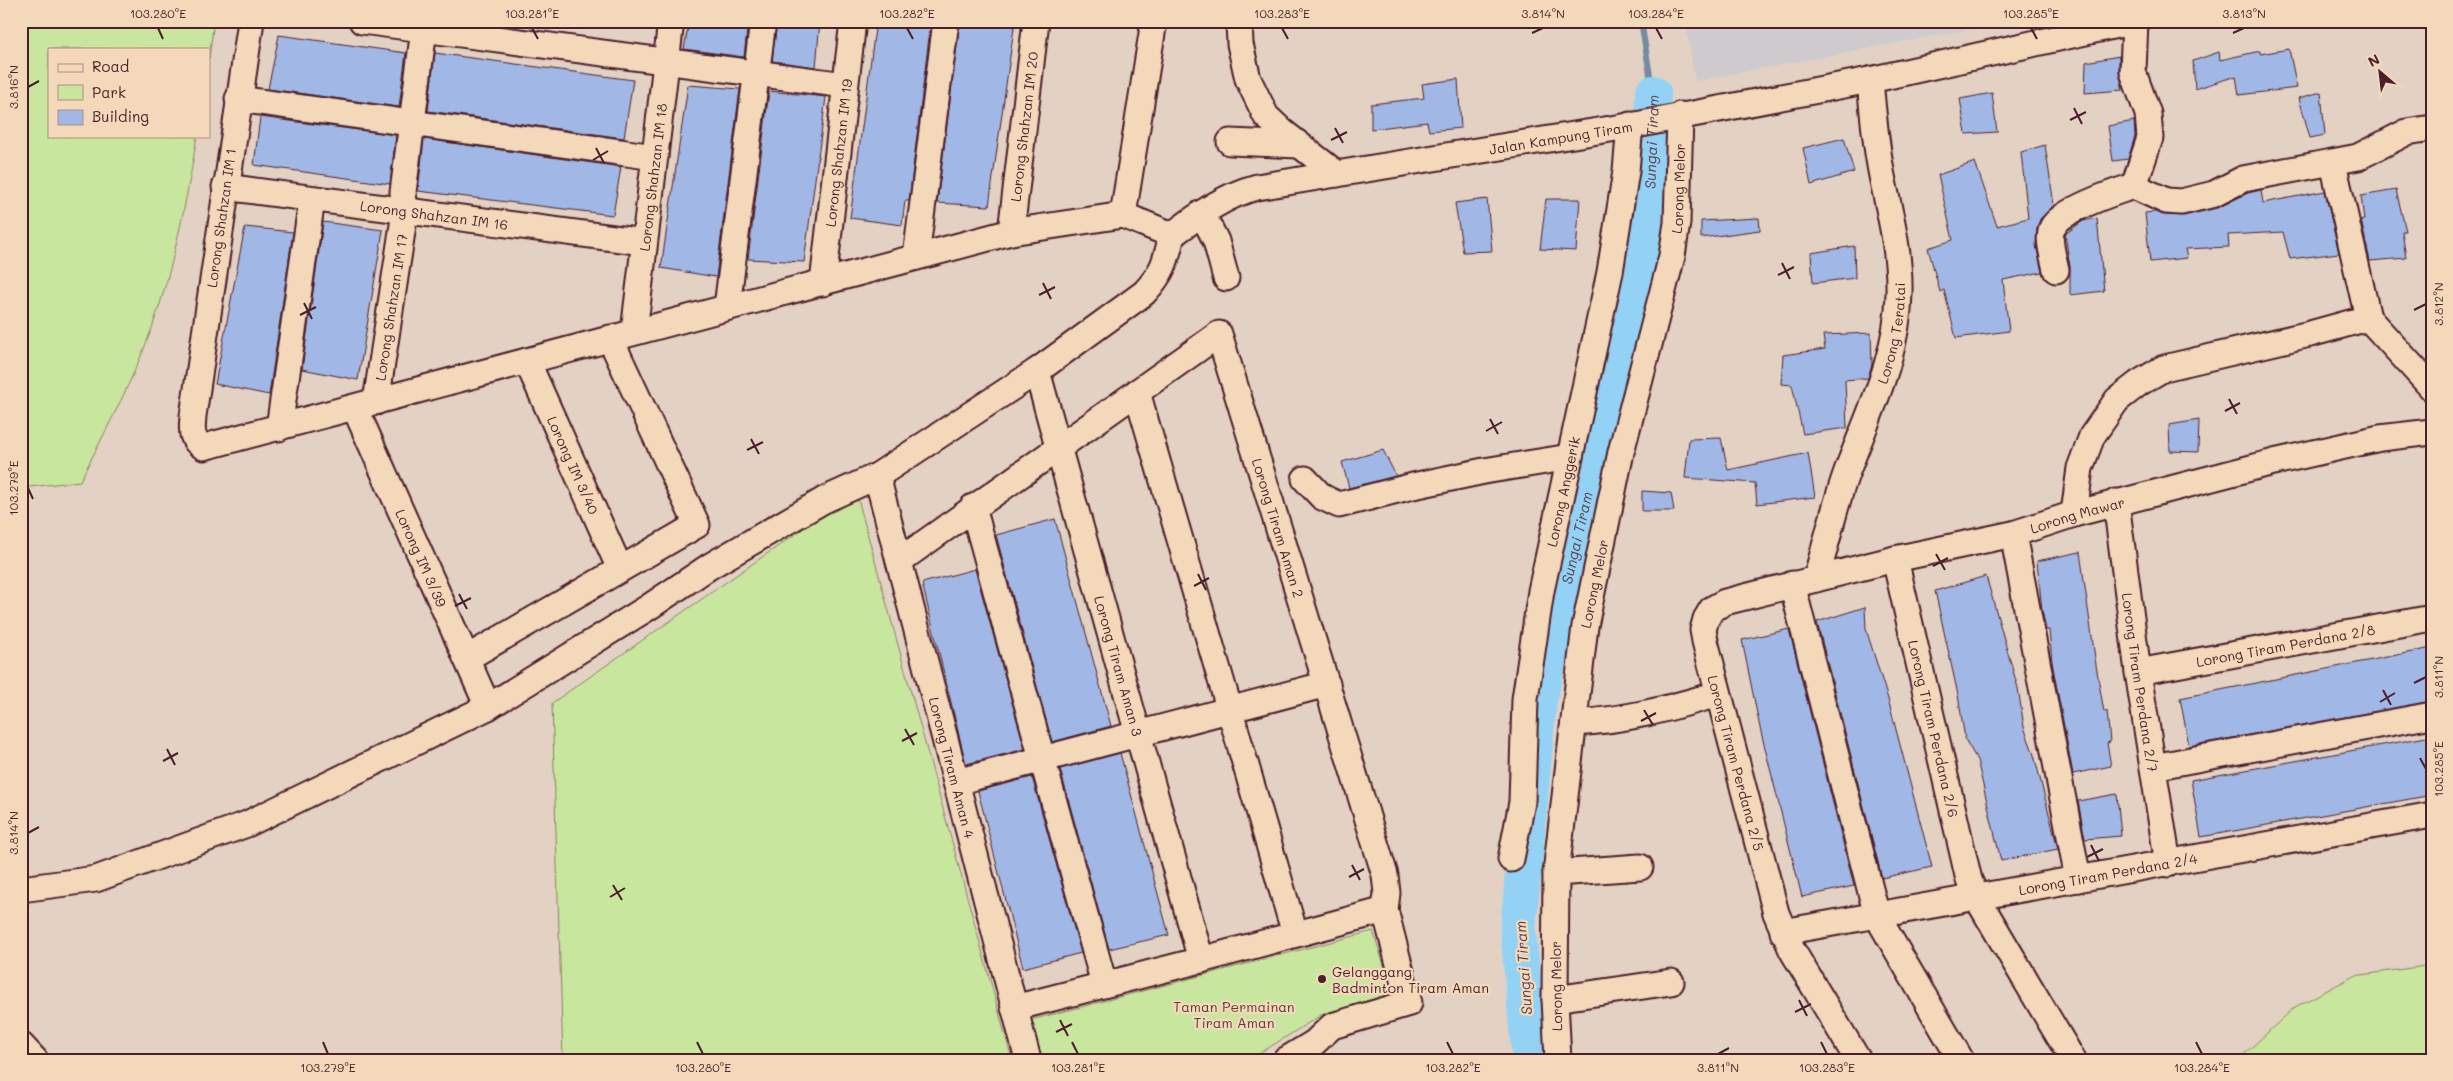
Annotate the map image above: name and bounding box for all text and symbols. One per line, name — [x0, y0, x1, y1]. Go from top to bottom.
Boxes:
text: 103.280°E — [130, 5, 186, 21]
text: 103.281°E — [505, 5, 559, 21]
text: 103.282°E — [879, 5, 935, 21]
text: 103.283°E — [1254, 5, 1310, 21]
text: 3.814°N — [1521, 5, 1565, 21]
text: 103.284°E — [1628, 5, 1684, 21]
text: 103.285°E — [2003, 5, 2059, 21]
text: 3.813°N — [2222, 5, 2266, 21]
legend — [48, 48, 210, 138]
north arrow — [2356, 48, 2406, 98]
text: N — [2365, 49, 2383, 71]
street label: Lorong Shahzan IM 20 — [1005, 50, 1042, 203]
text: Road — [92, 56, 129, 76]
text: 3.816°N — [5, 65, 21, 109]
street label: Lorong Shahzan IM 19 — [820, 78, 856, 228]
text: Park — [92, 82, 126, 102]
water label: Sungai Tiram — [1639, 94, 1663, 189]
street label: Lorong Shahzan IM 18 — [634, 102, 671, 252]
text: Building — [92, 106, 149, 126]
street label: Jalan Kampung Tiram — [1488, 116, 1634, 158]
street label: Lorong Melor — [1666, 143, 1689, 235]
street label: Lorong Shahzan IM 1 — [202, 147, 240, 289]
street label: Lorong Shahzan IM 16 — [359, 195, 509, 234]
street label: Lorong Shahzan IM 17 — [370, 232, 411, 382]
street label: Lorong Teratai — [1872, 282, 1909, 386]
text: 3.812°N — [2430, 282, 2446, 326]
street label: Lorong IM 3/40 — [543, 413, 604, 517]
street label: Lorong Anggerik — [1541, 435, 1584, 549]
street label: Lorong Tiram Aman 2 — [1248, 456, 1309, 600]
text: 103.279°E — [5, 460, 21, 516]
water label: Sungai Tiram — [1556, 490, 1597, 586]
street label: Lorong Mawar — [2027, 492, 2127, 537]
street label: Lorong IM 3/39 — [392, 506, 452, 610]
street label: Lorong Melor — [1575, 538, 1612, 630]
street label: Lorong Tiram Perdana 2/7 — [2118, 592, 2163, 773]
street label: Lorong Tiram Aman 3 — [1090, 593, 1148, 738]
street label: Lorong Tiram Perdana 2/8 — [2195, 619, 2376, 671]
street label: Lorong Tiram Perdana 2/6 — [1904, 638, 1964, 819]
text: 3.811°N — [2430, 656, 2446, 698]
street label: Lorong Tiram Perdana 2/5 — [1703, 673, 1769, 853]
street label: Lorong Tiram Aman 4 — [925, 695, 980, 841]
text: 103.285°E — [2430, 741, 2446, 797]
text: 3.814°N — [5, 811, 21, 855]
street label: Lorong Tiram Perdana 2/4 — [2017, 848, 2199, 899]
water label: Sungai Tiram — [1510, 920, 1536, 1016]
street label: Lorong Melor — [1546, 941, 1566, 1031]
place label: Gelanggang Badminton Tiram Aman — [1332, 962, 1489, 997]
marker: Gelanggang Badminton Tiram Aman — [1316, 973, 1328, 985]
park label: Taman Permainan Tiram Aman — [1173, 997, 1295, 1032]
text: 103.279°E — [300, 1059, 356, 1075]
text: 103.280°E — [675, 1059, 731, 1075]
text: 103.281°E — [1051, 1059, 1105, 1075]
text: 103.282°E — [1425, 1059, 1481, 1075]
text: 3.811°N — [1697, 1059, 1739, 1075]
text: 103.283°E — [1799, 1059, 1855, 1075]
text: 103.284°E — [2174, 1059, 2230, 1075]

